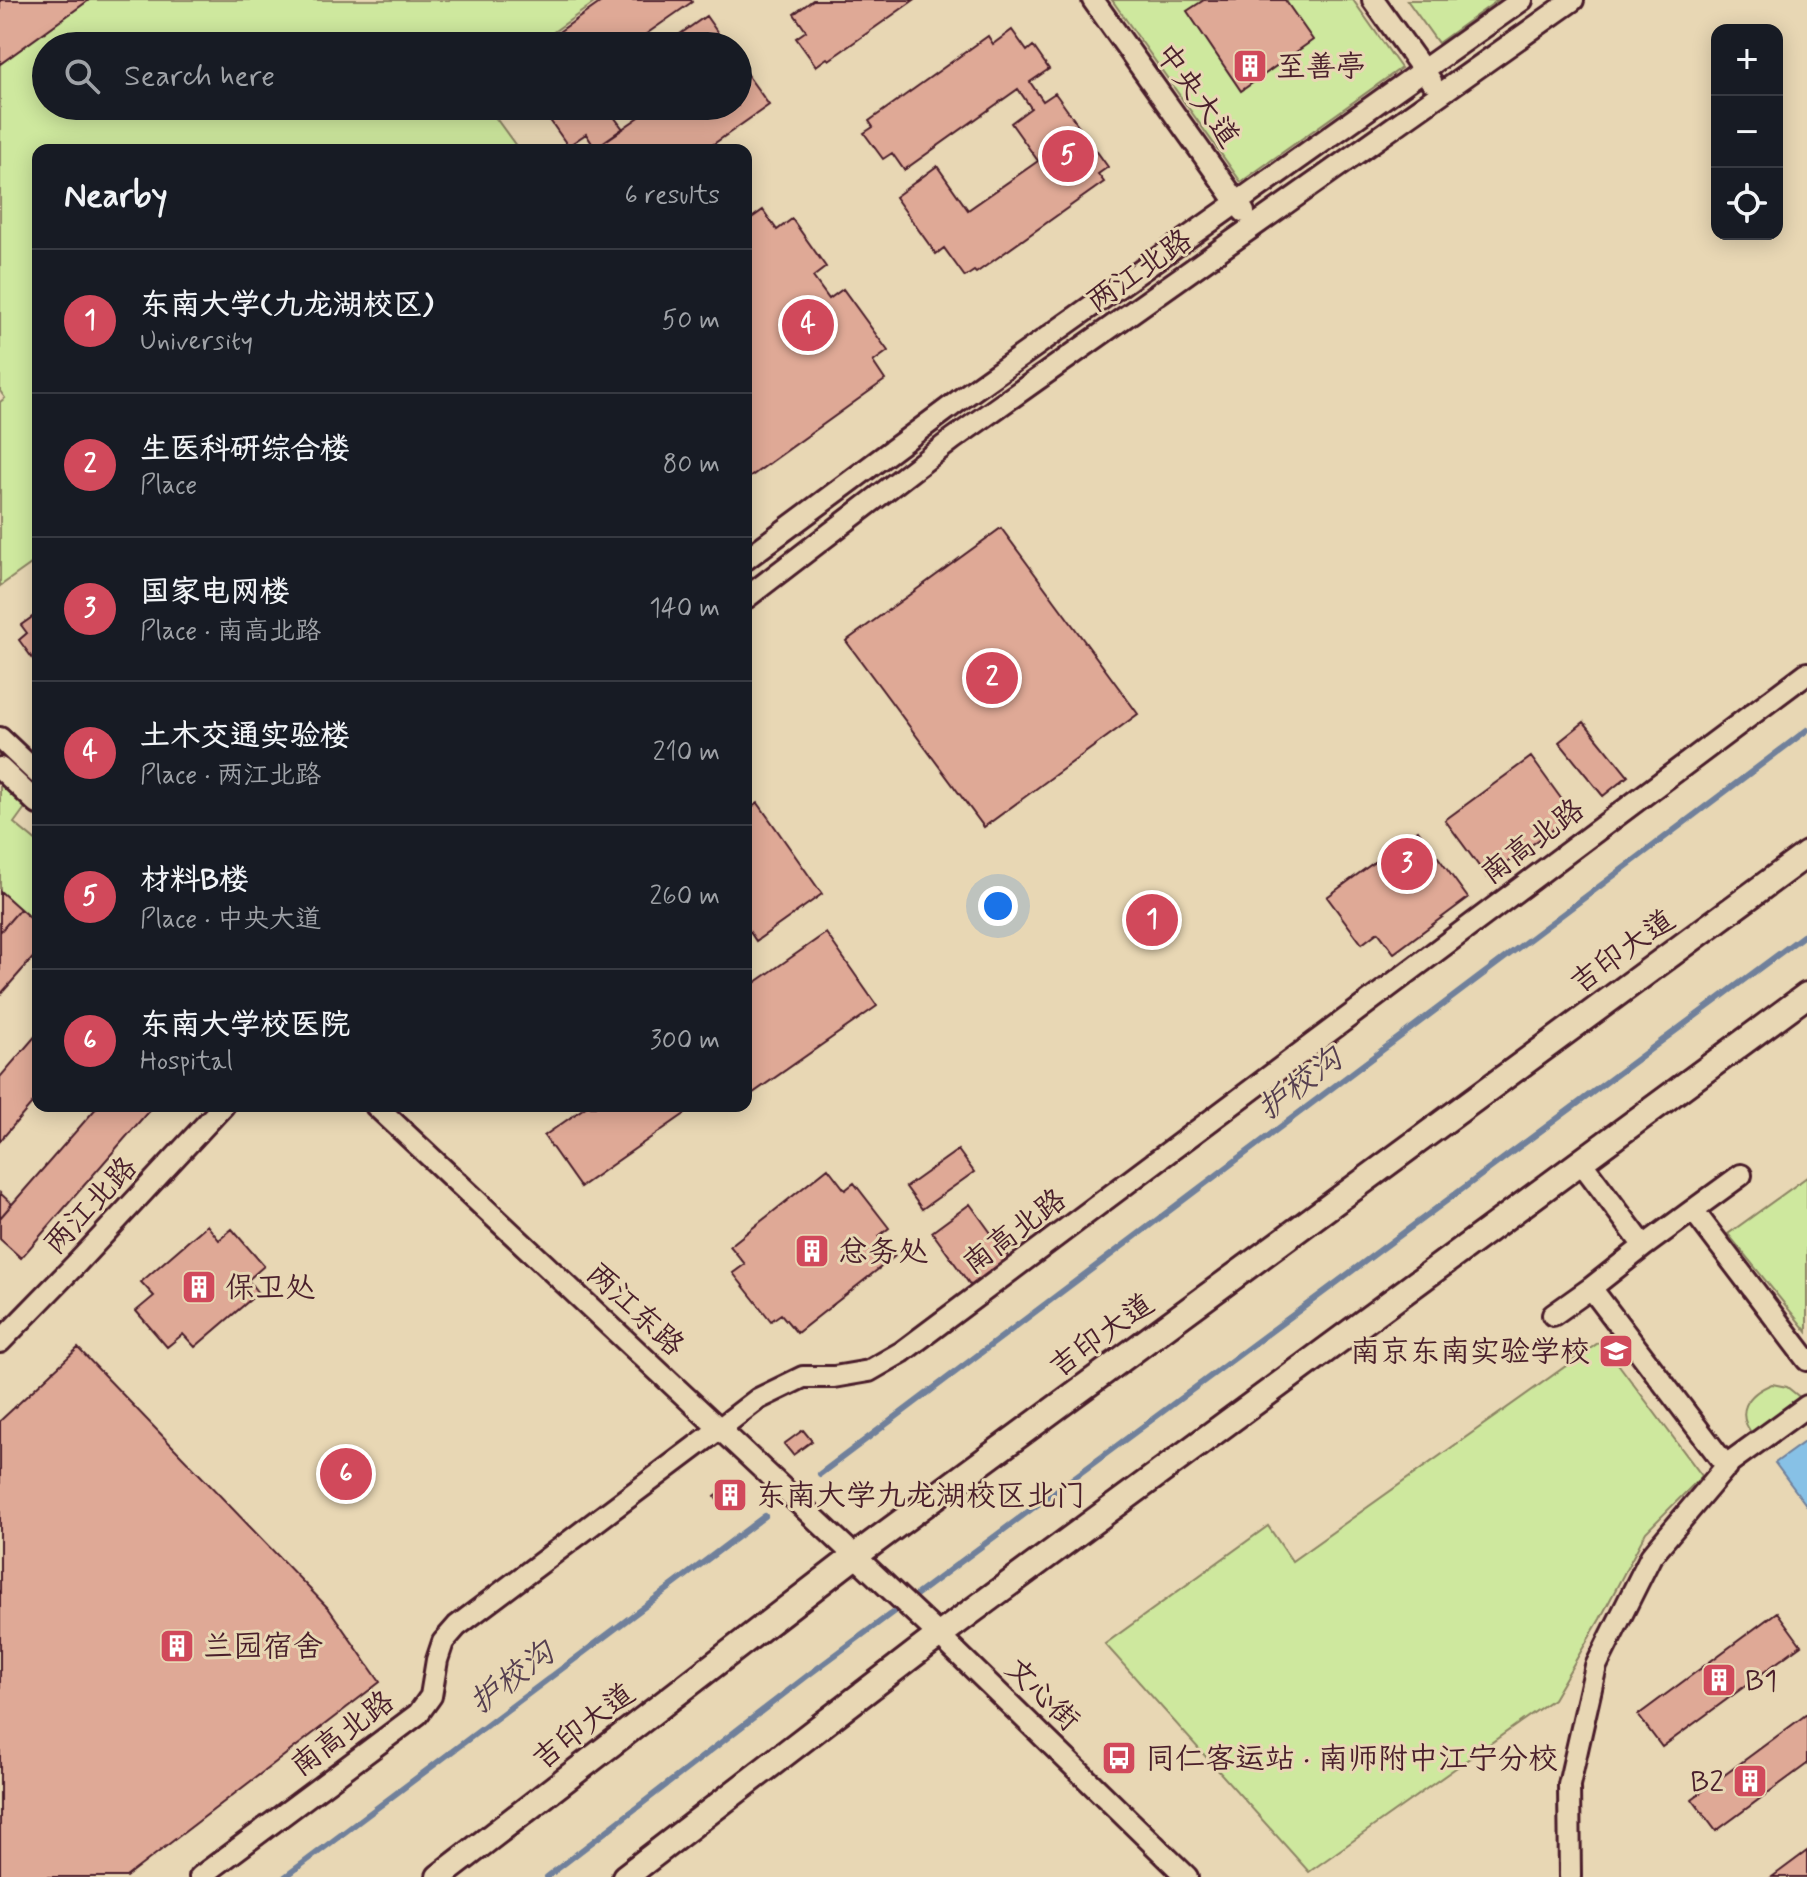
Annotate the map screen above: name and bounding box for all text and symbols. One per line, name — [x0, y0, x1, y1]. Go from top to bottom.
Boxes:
map controls — [1711, 24, 1783, 240]
button: + — [1711, 24, 1783, 96]
search box — [32, 32, 752, 120]
street label: 中央大道 — [1146, 36, 1248, 156]
building icon: 至善亭 — [1231, 47, 1269, 85]
place label: 至善亭 — [1276, 48, 1366, 87]
icon: search — [60, 54, 104, 98]
text: Search here — [124, 57, 275, 96]
button: − — [1711, 96, 1783, 168]
pin: 5 — [1042, 126, 1094, 186]
button: locate — [1711, 168, 1783, 240]
text: Nearby — [64, 174, 168, 219]
text: 6 results — [625, 179, 720, 213]
street label: 两江北路 — [1080, 221, 1200, 322]
text: 东南大学(九龙湖校区) — [140, 286, 434, 325]
pin: 4 — [782, 295, 834, 355]
text: 1 — [84, 304, 96, 338]
text: 50 m — [662, 304, 720, 338]
text: University — [140, 325, 253, 359]
text: 生医科研综合楼 — [140, 430, 350, 469]
text: 2 — [84, 448, 96, 482]
text: 80 m — [663, 448, 720, 482]
text: Place — [140, 469, 197, 503]
text: 国家电网楼 — [140, 573, 290, 612]
text: 3 — [84, 592, 96, 626]
text: 140 m — [649, 592, 720, 626]
text: Place · 南高北路 — [140, 615, 321, 649]
pin: 2 — [966, 648, 1018, 708]
text: 土木交通实验楼 — [140, 717, 350, 756]
text: 4 — [82, 736, 98, 770]
text: 210 m — [653, 736, 720, 770]
text: Place · 两江北路 — [140, 759, 321, 793]
street label: 南高北路 — [1473, 791, 1593, 894]
pin: 3 — [1381, 834, 1433, 894]
text: 材料B楼 — [140, 861, 249, 900]
text: 5 — [82, 880, 98, 914]
text: 260 m — [650, 880, 720, 914]
your location — [978, 886, 1018, 926]
pin: 1 — [1126, 890, 1178, 950]
street label: 吉印大道 — [1563, 901, 1683, 1003]
text: Place · 中央大道 — [140, 903, 321, 937]
text: 东南大学校医院 — [140, 1006, 350, 1045]
text: 6 — [83, 1024, 97, 1058]
text: 300 m — [650, 1024, 720, 1058]
water label: 护校沟 — [1249, 1037, 1354, 1130]
text: Hospital — [140, 1045, 233, 1079]
street label: 两江北路 — [36, 1149, 146, 1263]
street label: 南高北路 — [955, 1181, 1075, 1284]
building icon: 总务处 — [793, 1232, 831, 1270]
place label: 总务处 — [838, 1233, 928, 1272]
street label: 两江东路 — [578, 1255, 692, 1365]
building icon: 保卫处 — [180, 1268, 218, 1306]
place label: 保卫处 — [225, 1269, 315, 1308]
street label: 吉印大道 — [1042, 1285, 1162, 1387]
school or university icon: 南京东南实验学校 — [1597, 1332, 1635, 1370]
place label: 南京东南实验学校 — [1350, 1333, 1590, 1372]
pin: 6 — [320, 1444, 372, 1504]
building icon: 东南大学九龙湖校区北门 — [711, 1476, 749, 1514]
place label: 东南大学九龙湖校区北门 — [756, 1477, 1086, 1516]
building icon: 兰园宿舍 — [158, 1627, 196, 1665]
place label: 兰园宿舍 — [203, 1628, 323, 1667]
water label: 护校沟 — [461, 1631, 566, 1724]
street label: 文心街 — [996, 1650, 1088, 1740]
building icon: B1 — [1700, 1661, 1738, 1699]
place label: B1 — [1745, 1662, 1777, 1701]
street label: 吉印大道 — [525, 1675, 643, 1779]
street label: 南高北路 — [283, 1683, 403, 1786]
bus stop icon: 同仁客运站 · 南师附中江宁分校 — [1100, 1739, 1138, 1777]
place label: 同仁客运站 · 南师附中江宁分校 — [1145, 1740, 1558, 1779]
building icon: B2 — [1731, 1762, 1769, 1800]
place label: B2 — [1690, 1763, 1724, 1802]

